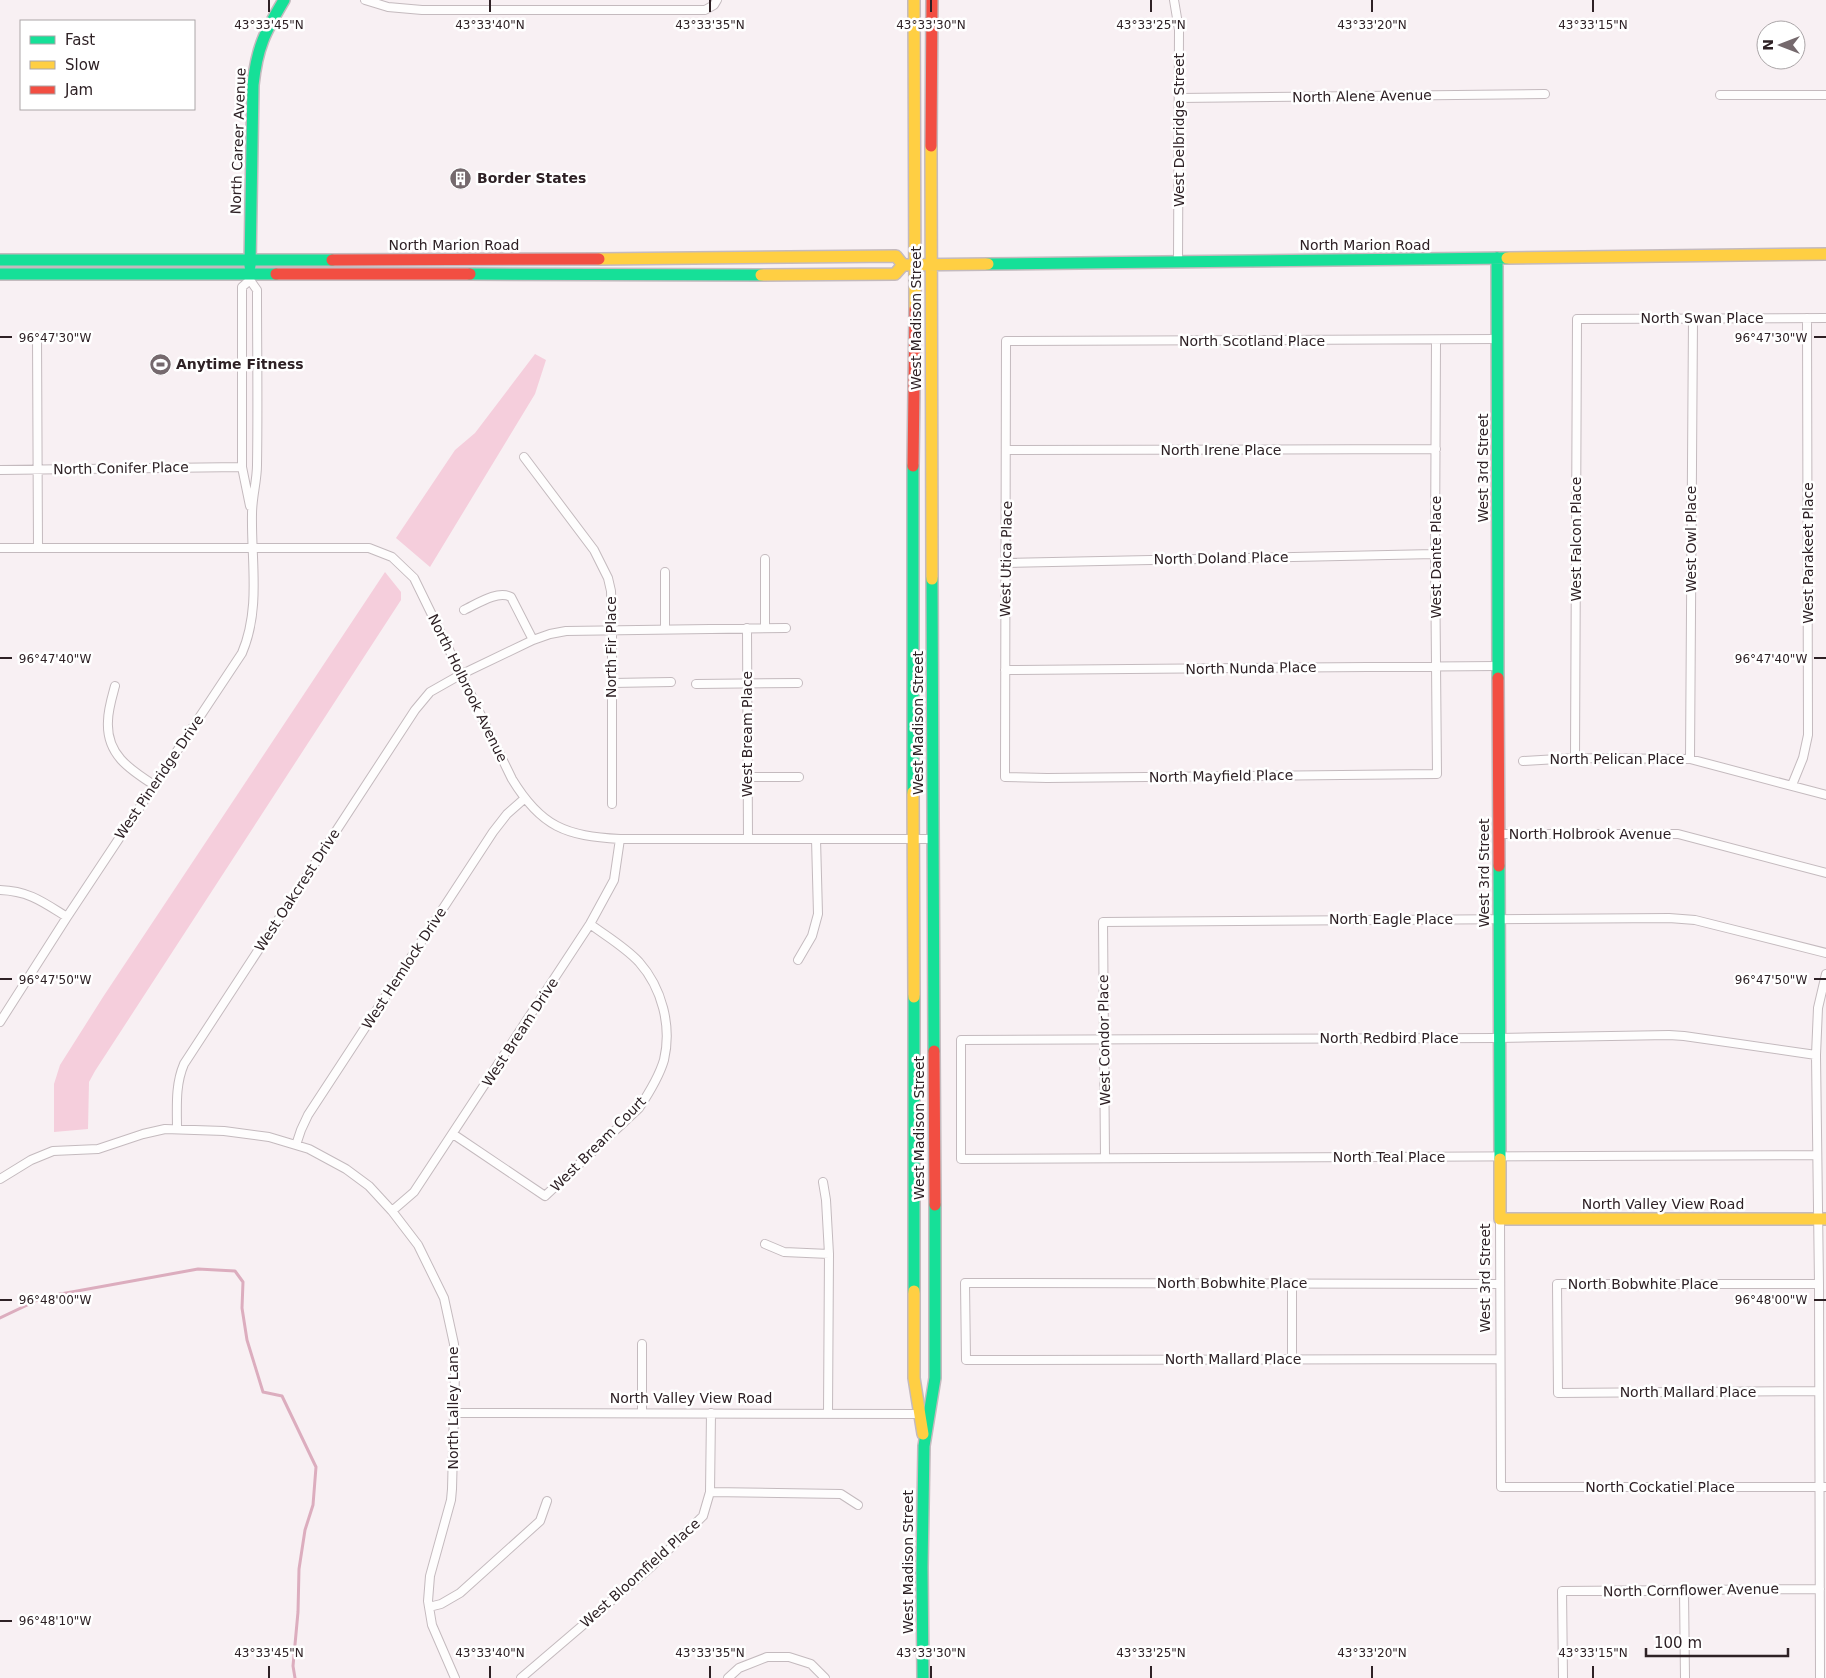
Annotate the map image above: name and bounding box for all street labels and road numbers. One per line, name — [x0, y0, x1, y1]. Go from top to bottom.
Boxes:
street label: West Delbridge Street — [1171, 52, 1187, 207]
street label: North Career Avenue — [227, 67, 249, 215]
street label: North Alene Avenue — [1292, 87, 1432, 105]
street label: North Marion Road — [389, 237, 519, 253]
street label: North Marion Road — [1300, 237, 1430, 253]
street label: West Madison Street — [908, 245, 924, 390]
street label: North Swan Place — [1640, 310, 1764, 326]
street label: North Scotland Place — [1179, 333, 1325, 349]
street label: West 3rd Street — [1475, 413, 1491, 523]
street label: North Irene Place — [1161, 442, 1281, 458]
street label: North Conifer Place — [53, 459, 189, 477]
street label: West Falcon Place — [1568, 477, 1584, 601]
street label: West Parakeet Place — [1800, 482, 1816, 624]
street label: West Owl Place — [1683, 486, 1699, 592]
street label: West Dante Place — [1428, 496, 1444, 618]
street label: West Utica Place — [997, 501, 1015, 617]
street label: North Doland Place — [1153, 549, 1289, 567]
street label: North Fir Place — [603, 596, 619, 698]
street label: North Holbrook Avenue — [425, 611, 511, 765]
street label: West Madison Street — [910, 650, 926, 795]
street label: North Nunda Place — [1185, 659, 1317, 677]
street label: West Bream Place — [739, 671, 755, 797]
street label: West Pineridge Drive — [111, 712, 207, 842]
street label: North Pelican Place — [1550, 751, 1684, 767]
street label: North Mayfield Place — [1149, 767, 1293, 785]
street label: West 3rd Street — [1476, 818, 1492, 928]
street label: West Oakcrest Drive — [251, 826, 343, 954]
street label: North Holbrook Avenue — [1509, 826, 1671, 842]
street label: West Hemlock Drive — [359, 904, 449, 1032]
street label: North Eagle Place — [1329, 911, 1453, 927]
street label: West Condor Place — [1095, 974, 1113, 1106]
street label: West Bream Drive — [479, 975, 561, 1089]
street label: North Redbird Place — [1319, 1030, 1459, 1046]
street label: West Madison Street — [911, 1055, 927, 1200]
street label: West Bream Court — [547, 1093, 649, 1195]
street label: North Teal Place — [1333, 1149, 1445, 1165]
street label: North Valley View Road — [1582, 1196, 1744, 1212]
street label: West 3rd Street — [1477, 1223, 1493, 1333]
street label: North Bobwhite Place — [1157, 1275, 1307, 1291]
street label: North Bobwhite Place — [1568, 1276, 1718, 1292]
street label: North Lalley Lane — [445, 1347, 461, 1469]
street label: North Mallard Place — [1165, 1351, 1301, 1367]
street label: North Mallard Place — [1620, 1384, 1756, 1400]
street label: North Valley View Road — [610, 1390, 772, 1406]
street label: North Cockatiel Place — [1585, 1479, 1735, 1495]
street label: West Madison Street — [900, 1489, 916, 1634]
street label: West Bloomfield Place — [577, 1515, 703, 1631]
street label: North Cornflower Avenue — [1603, 1580, 1779, 1600]

